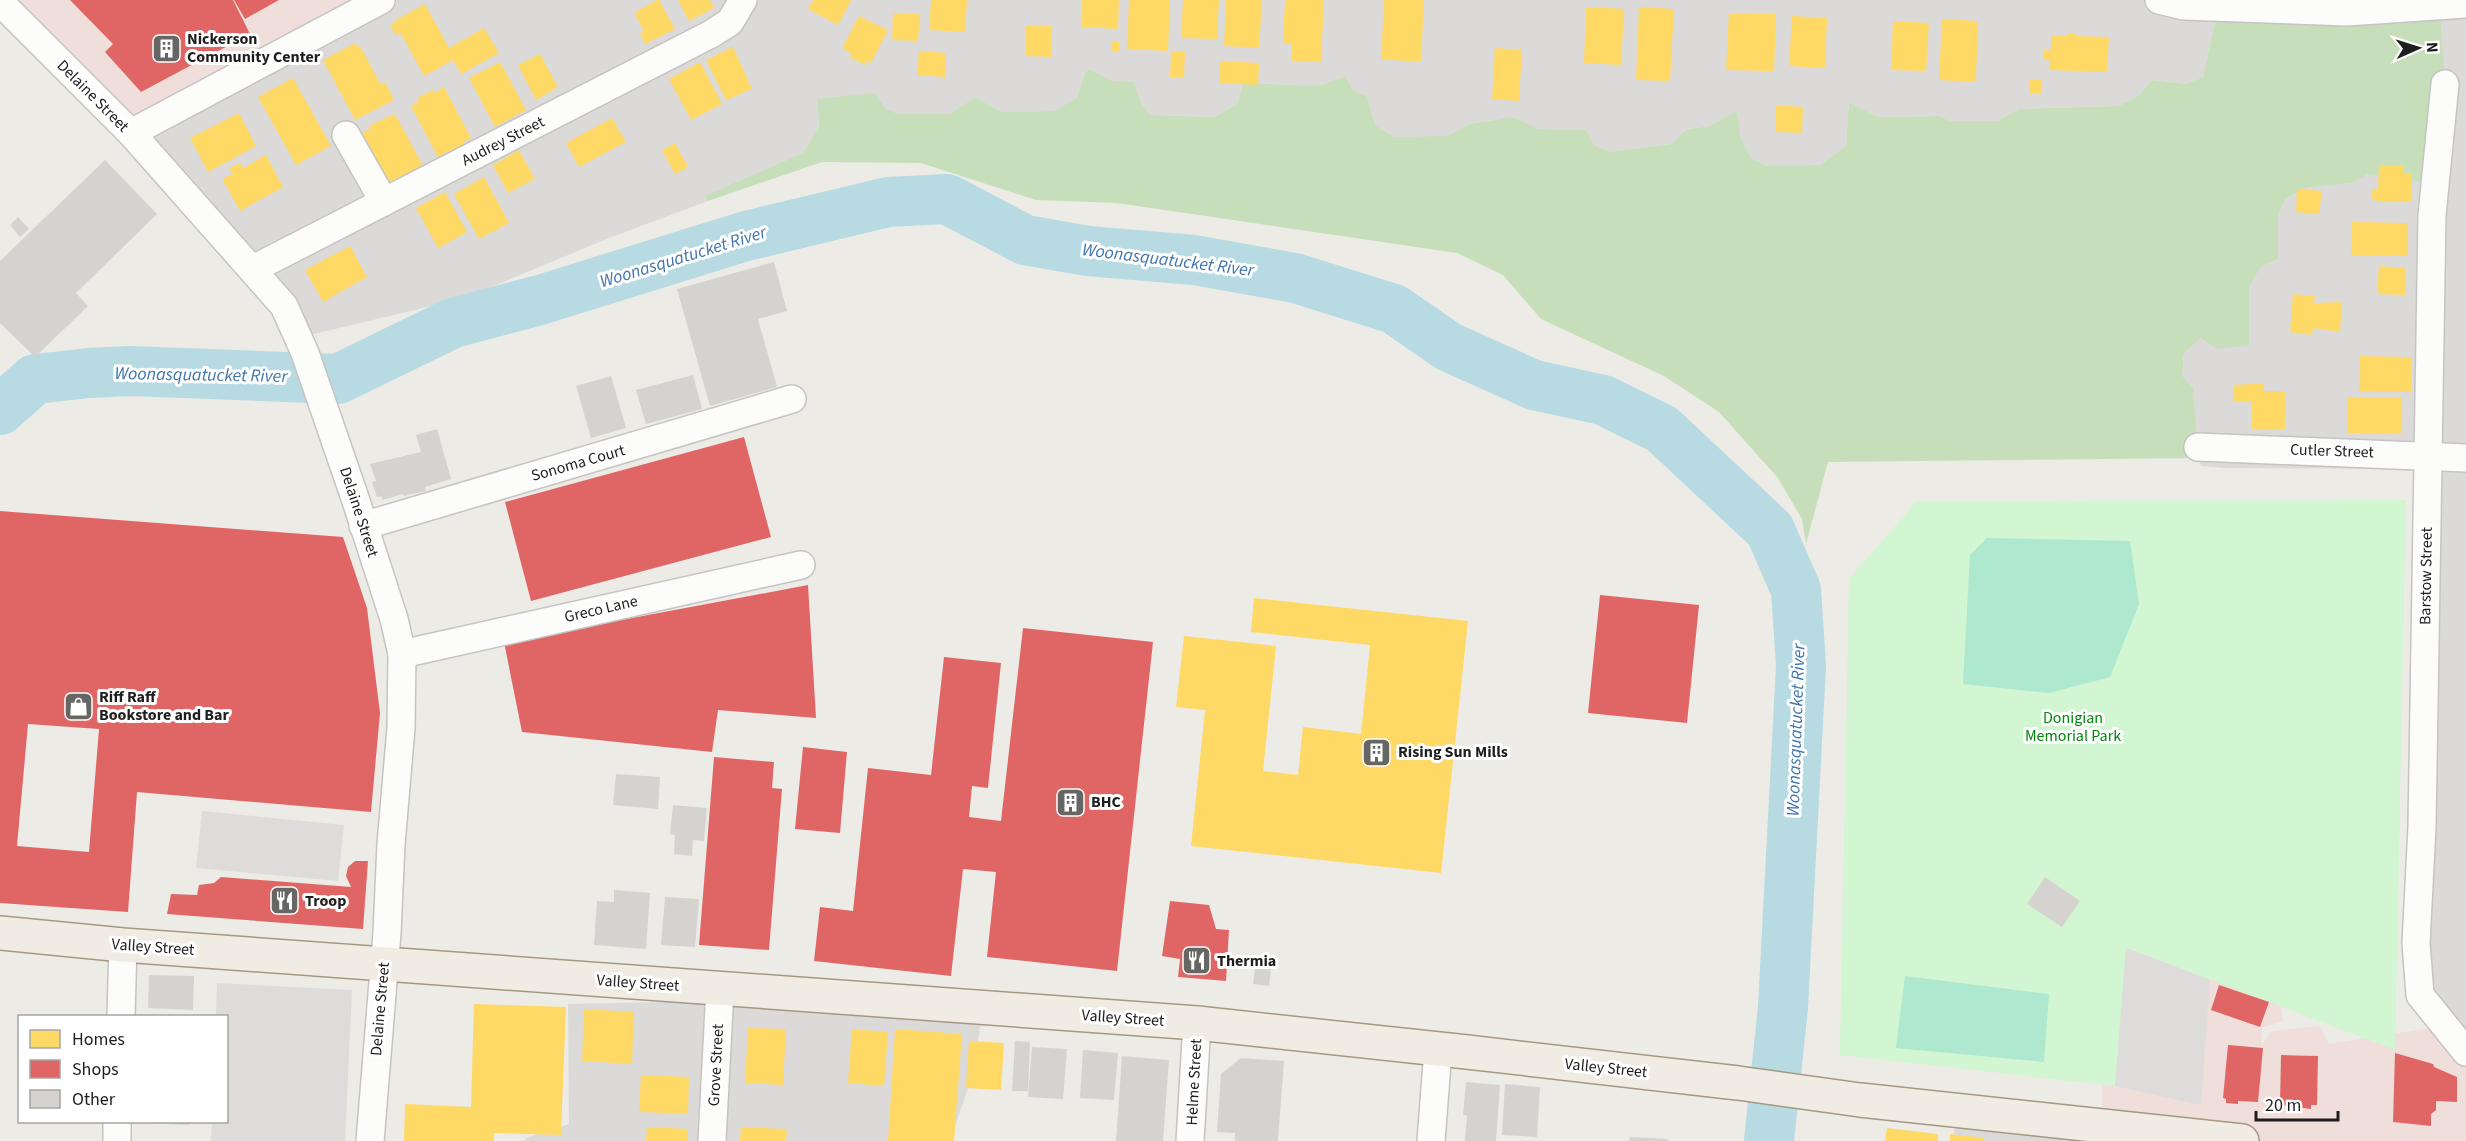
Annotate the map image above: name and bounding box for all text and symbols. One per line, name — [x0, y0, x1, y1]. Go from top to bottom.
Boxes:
north arrow — [2388, 18, 2448, 78]
place label: Nickerson Community Center — [187, 28, 321, 68]
building icon: Nickerson Community Center — [150, 32, 182, 64]
text: N — [2421, 41, 2443, 53]
street label: Delaine Street — [52, 55, 134, 137]
street label: Audrey Street — [458, 110, 549, 171]
water label: Woonasquatucket River — [597, 220, 770, 294]
water label: Woonasquatucket River — [1081, 237, 1256, 283]
water label: Woonasquatucket River — [114, 361, 289, 389]
street label: Sonoma Court — [529, 439, 628, 487]
street label: Cutler Street — [2290, 439, 2375, 463]
street label: Delaine Street — [334, 464, 384, 561]
street label: Barstow Street — [2414, 526, 2438, 625]
street label: Greco Lane — [562, 590, 640, 628]
water label: Woonasquatucket River — [1780, 642, 1812, 817]
place label: Riff Raff Bookstore and Bar — [99, 686, 229, 726]
shop icon: Riff Raff Bookstore and Bar — [62, 690, 94, 722]
park label: Donigian Memorial Park — [2025, 707, 2121, 747]
building icon: Rising Sun Mills — [1361, 736, 1393, 768]
place label: Rising Sun Mills — [1398, 741, 1508, 763]
building icon: BHC — [1054, 786, 1086, 818]
place label: BHC — [1091, 791, 1121, 813]
restaurant icon: Troop — [268, 885, 300, 917]
place label: Troop — [305, 890, 346, 912]
street label: Valley Street — [111, 933, 196, 961]
restaurant icon: Thermia — [1180, 945, 1212, 977]
place label: Thermia — [1217, 950, 1276, 972]
street label: Delaine Street — [365, 961, 395, 1057]
street label: Valley Street — [596, 969, 681, 997]
street label: Valley Street — [1081, 1004, 1166, 1032]
legend — [18, 1015, 228, 1123]
street label: Grove Street — [703, 1023, 729, 1107]
text: Homes — [72, 1027, 125, 1052]
street label: Helme Street — [1181, 1037, 1207, 1126]
street label: Valley Street — [1564, 1053, 1649, 1083]
text: Shops — [72, 1057, 119, 1082]
scale bar — [2256, 1084, 2338, 1122]
text: Other — [72, 1087, 116, 1112]
text: 20 m — [2265, 1093, 2301, 1118]

